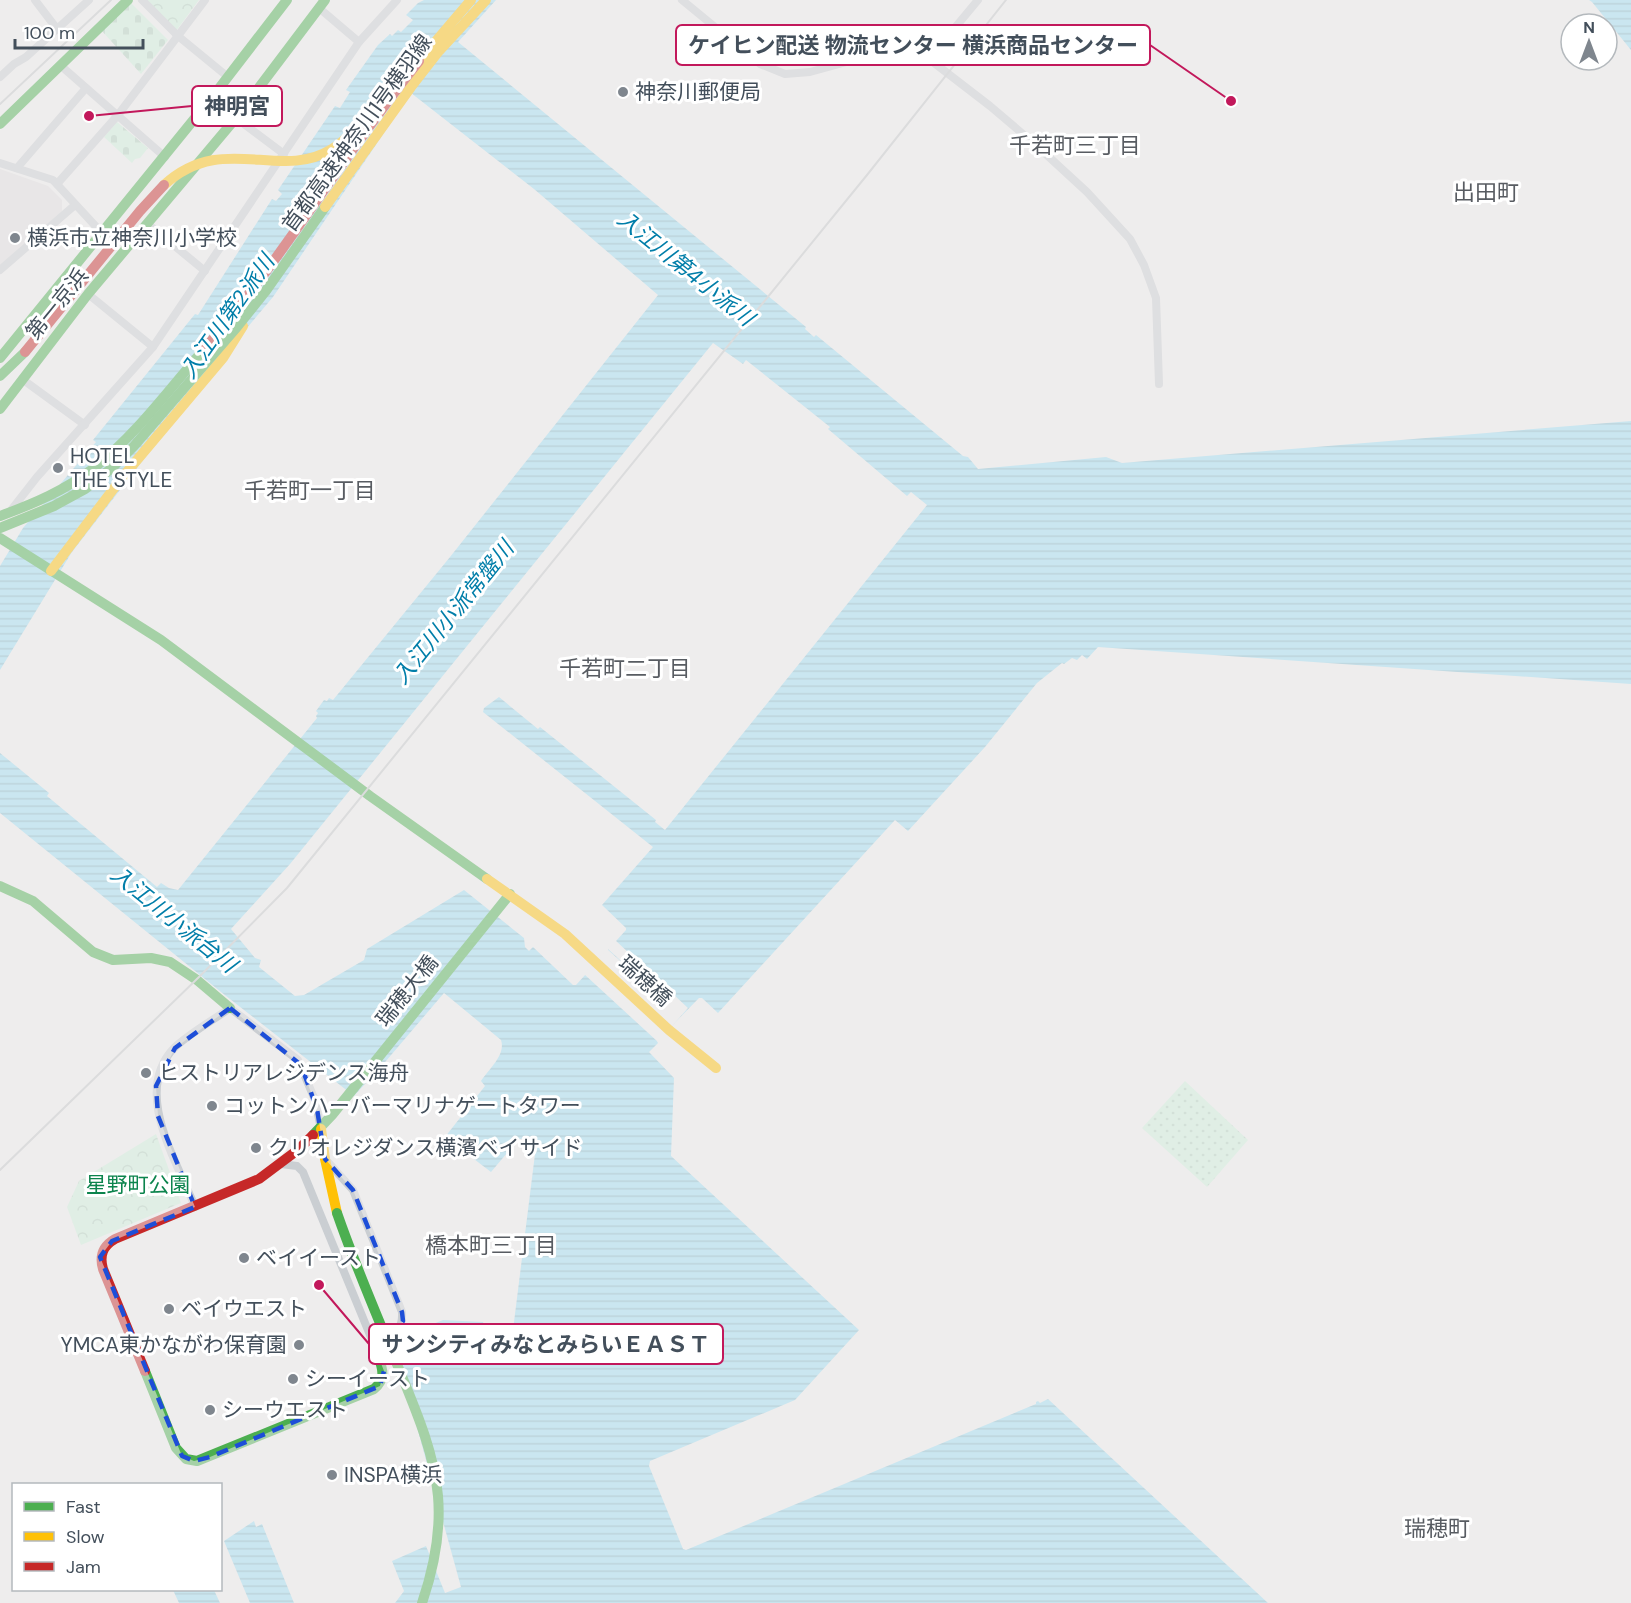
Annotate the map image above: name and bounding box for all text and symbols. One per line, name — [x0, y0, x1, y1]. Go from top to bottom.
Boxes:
scale bar — [15, 12, 142, 50]
north arrow — [1559, 12, 1619, 72]
text: N — [1583, 17, 1595, 38]
text: 100 m — [24, 21, 75, 45]
callout: ケイヒン配送 物流センター 横浜商品センター — [676, 25, 1150, 65]
street label: 首都高速神奈川1号横羽線 — [276, 29, 438, 237]
text: ケイヒン配送 物流センター 横浜商品センター — [688, 31, 1138, 60]
place label: 神奈川郵便局 — [635, 78, 761, 106]
marker: 神奈川郵便局 — [616, 85, 630, 99]
callout: 神明宮 — [192, 86, 282, 126]
text: 神明宮 — [204, 92, 270, 121]
district label: 千若町三丁目 — [1009, 131, 1141, 160]
district label: 出田町 — [1453, 178, 1519, 207]
water label: 入江川第4小派川 — [612, 204, 761, 334]
place label: 横浜市立神奈川小学校 — [27, 224, 237, 252]
marker: 横浜市立神奈川小学校 — [8, 231, 22, 245]
water label: 入江川第2派川 — [174, 247, 282, 384]
street label: 第一京浜 — [20, 263, 94, 345]
place label: HOTEL THE STYLE — [70, 442, 172, 494]
marker: HOTEL THE STYLE — [51, 461, 65, 475]
district label: 千若町一丁目 — [244, 476, 376, 505]
water label: 入江川小派常盤川 — [387, 533, 521, 690]
district label: 千若町二丁目 — [559, 654, 691, 683]
water label: 入江川小派台川 — [105, 860, 244, 980]
street label: 瑞穂大橋 — [370, 950, 444, 1032]
street label: 瑞穂橋 — [612, 950, 678, 1012]
place label: ヒストリアレジデンス海舟 — [158, 1059, 410, 1087]
marker: ヒストリアレジデンス海舟 — [139, 1066, 153, 1080]
place label: コットンハーバーマリナゲートタワー — [224, 1092, 581, 1120]
marker: コットンハーバーマリナゲートタワー — [205, 1099, 219, 1113]
place label: クリオレジダンス横濱ベイサイド — [268, 1134, 582, 1162]
marker: クリオレジダンス横濱ベイサイド — [249, 1141, 263, 1155]
park label: 星野町公園 — [86, 1171, 191, 1199]
district label: 橋本町三丁目 — [425, 1231, 557, 1260]
place label: ベイイースト — [256, 1244, 381, 1272]
marker: ベイイースト — [237, 1251, 251, 1265]
place label: ベイウエスト — [181, 1295, 307, 1323]
marker: ベイウエスト — [162, 1302, 176, 1316]
callout: サンシティみなとみらいＥＡＳＴ — [369, 1324, 723, 1364]
text: サンシティみなとみらいＥＡＳＴ — [382, 1330, 710, 1359]
place label: YMCA東かながわ保育園 — [61, 1331, 287, 1359]
marker: YMCA東かながわ保育園 — [292, 1338, 306, 1352]
place label: シーイースト — [305, 1365, 430, 1393]
marker: シーイースト — [286, 1372, 300, 1386]
place label: シーウエスト — [222, 1396, 348, 1424]
marker: シーウエスト — [203, 1403, 217, 1417]
place label: INSPA横浜 — [344, 1461, 442, 1489]
marker: INSPA横浜 — [325, 1468, 339, 1482]
legend — [12, 1483, 222, 1591]
text: Fast — [66, 1495, 101, 1519]
district label: 瑞穂町 — [1404, 1514, 1470, 1543]
text: Slow — [66, 1525, 105, 1549]
text: Jam — [66, 1555, 101, 1579]

